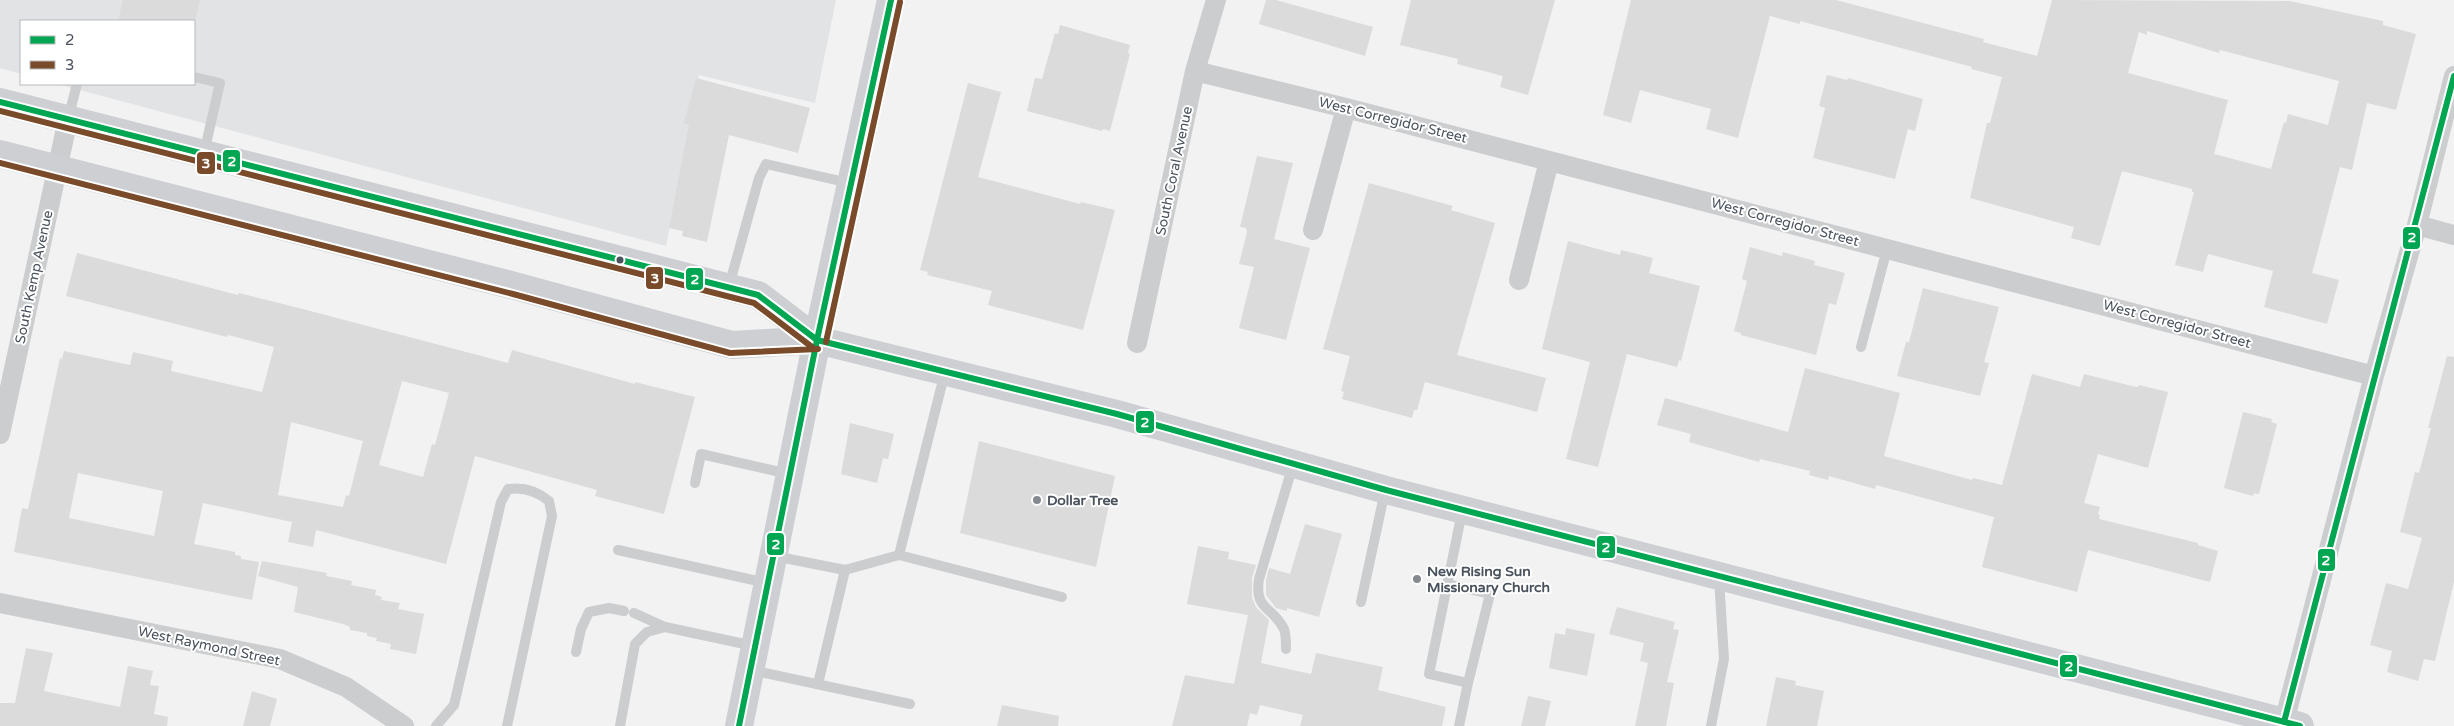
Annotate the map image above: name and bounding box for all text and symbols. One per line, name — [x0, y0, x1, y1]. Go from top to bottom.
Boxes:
legend — [20, 20, 195, 85]
text: 2 — [65, 31, 74, 49]
text: 3 — [65, 56, 74, 74]
street label: West Corregidor Street — [1317, 93, 1470, 147]
street label: South Coral Avenue — [1152, 105, 1196, 237]
line badge: 2 — [222, 149, 241, 173]
line badge: 3 — [196, 151, 216, 175]
text: 2 — [228, 153, 237, 170]
text: 3 — [202, 155, 211, 172]
street label: West Corregidor Street — [1709, 194, 1861, 250]
street label: South Kemp Avenue — [12, 209, 56, 345]
line badge: 2 — [2402, 226, 2421, 250]
text: 2 — [2408, 229, 2417, 246]
unlabelled marker — [615, 255, 625, 265]
line badge: 3 — [645, 266, 664, 290]
line badge: 2 — [685, 267, 704, 291]
text: 3 — [651, 270, 660, 287]
text: 2 — [691, 271, 700, 288]
street label: West Corregidor Street — [2101, 296, 2253, 352]
line badge: 2 — [1135, 410, 1155, 434]
text: 2 — [1141, 414, 1150, 431]
place label: Dollar Tree — [1047, 492, 1118, 509]
marker: Dollar Tree — [1031, 494, 1043, 506]
line badge: 2 — [766, 532, 785, 556]
line badge: 2 — [1596, 535, 1616, 559]
text: 2 — [772, 536, 781, 553]
text: 2 — [1602, 539, 1611, 556]
line badge: 2 — [2317, 548, 2336, 572]
text: 2 — [2322, 552, 2331, 569]
place label: New Rising Sun Missionary Church — [1427, 563, 1550, 596]
marker: New Rising Sun Missionary Church — [1411, 573, 1423, 585]
street label: West Raymond Street — [136, 623, 282, 669]
line badge: 2 — [2059, 654, 2078, 678]
text: 2 — [2065, 658, 2074, 675]

